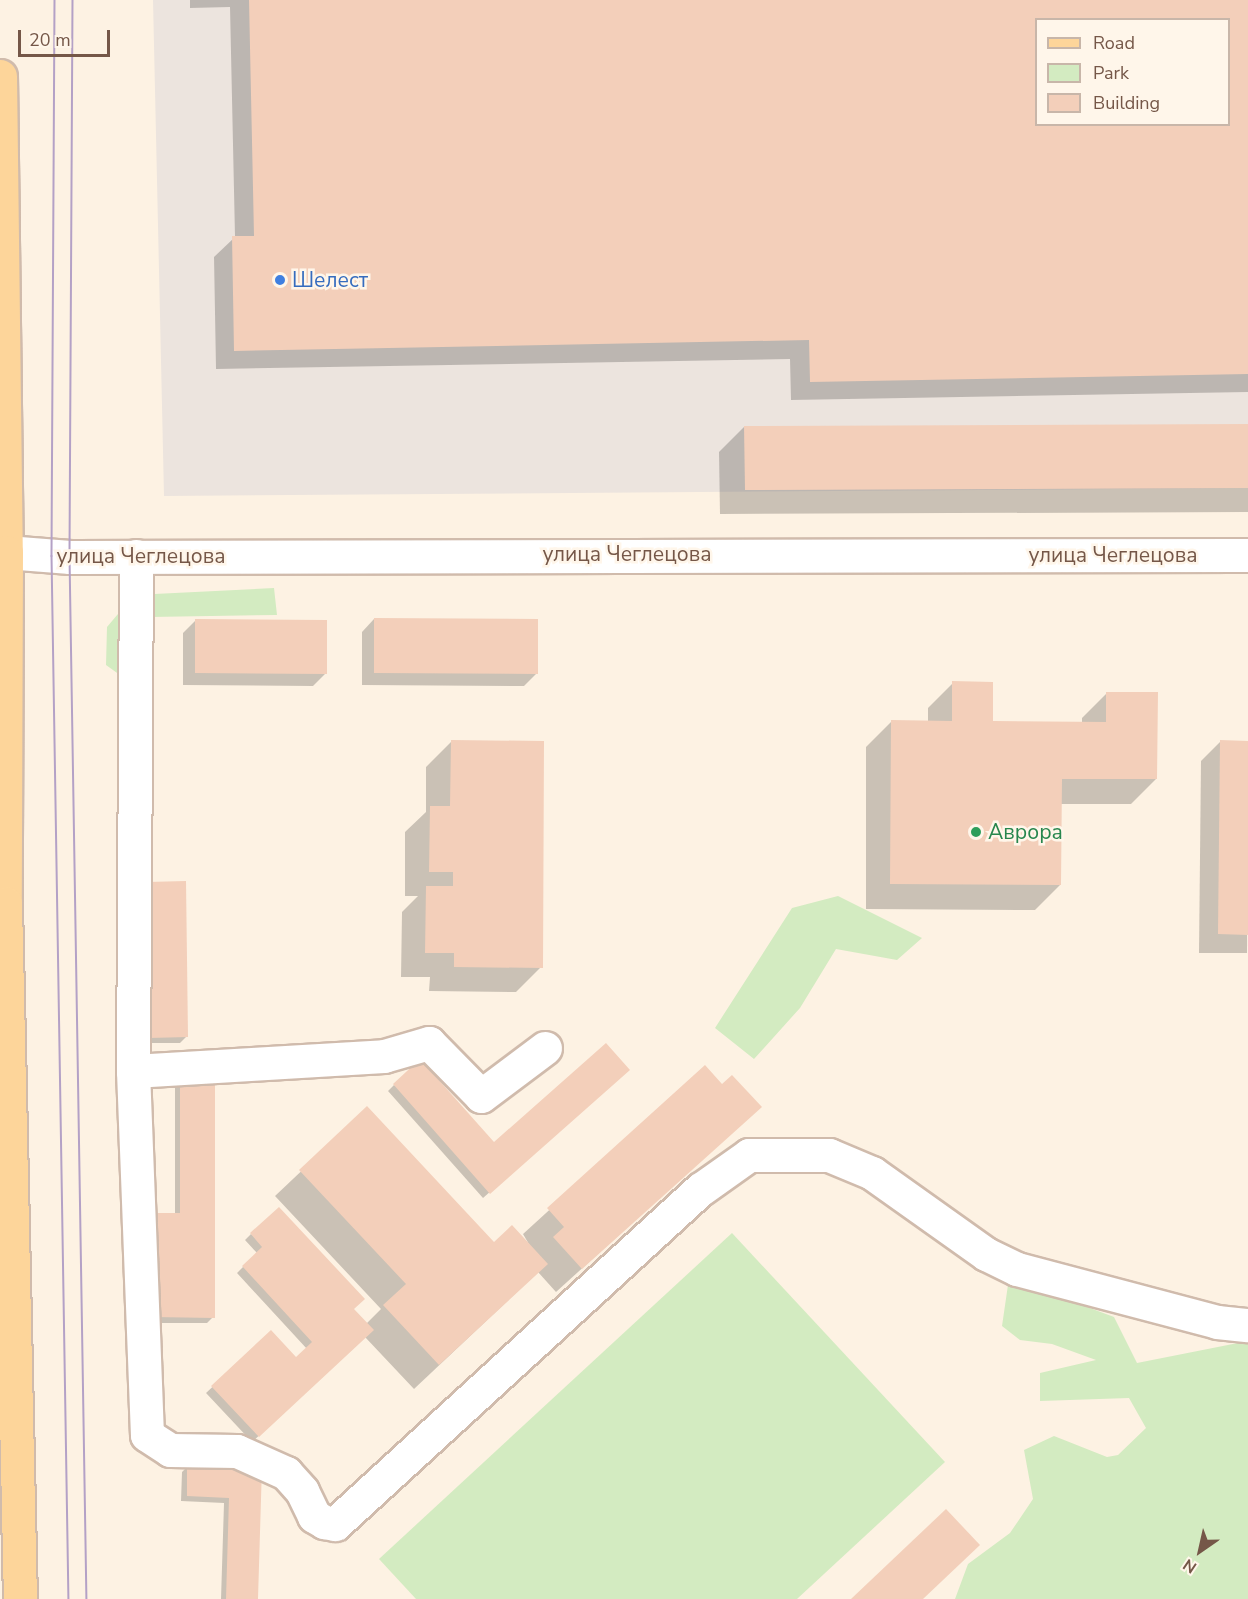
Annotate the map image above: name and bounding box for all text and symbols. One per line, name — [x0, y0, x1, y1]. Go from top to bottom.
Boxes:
scale bar — [21, 18, 112, 56]
legend — [1035, 18, 1230, 126]
text: 20 m — [29, 28, 71, 52]
text: Road — [1093, 31, 1135, 55]
text: Park — [1093, 61, 1129, 85]
text: Building — [1093, 91, 1160, 115]
place label: Шелест — [292, 267, 368, 293]
marker: Шелест — [273, 273, 287, 287]
street label: улица Чеглецова — [543, 541, 711, 567]
street label: улица Чеглецова — [1029, 542, 1197, 568]
street label: улица Чеглецова — [57, 543, 225, 569]
place label: Аврора — [988, 819, 1063, 845]
marker: Аврора — [969, 825, 983, 839]
north arrow — [1170, 1521, 1230, 1581]
text: N — [1179, 1553, 1201, 1578]

